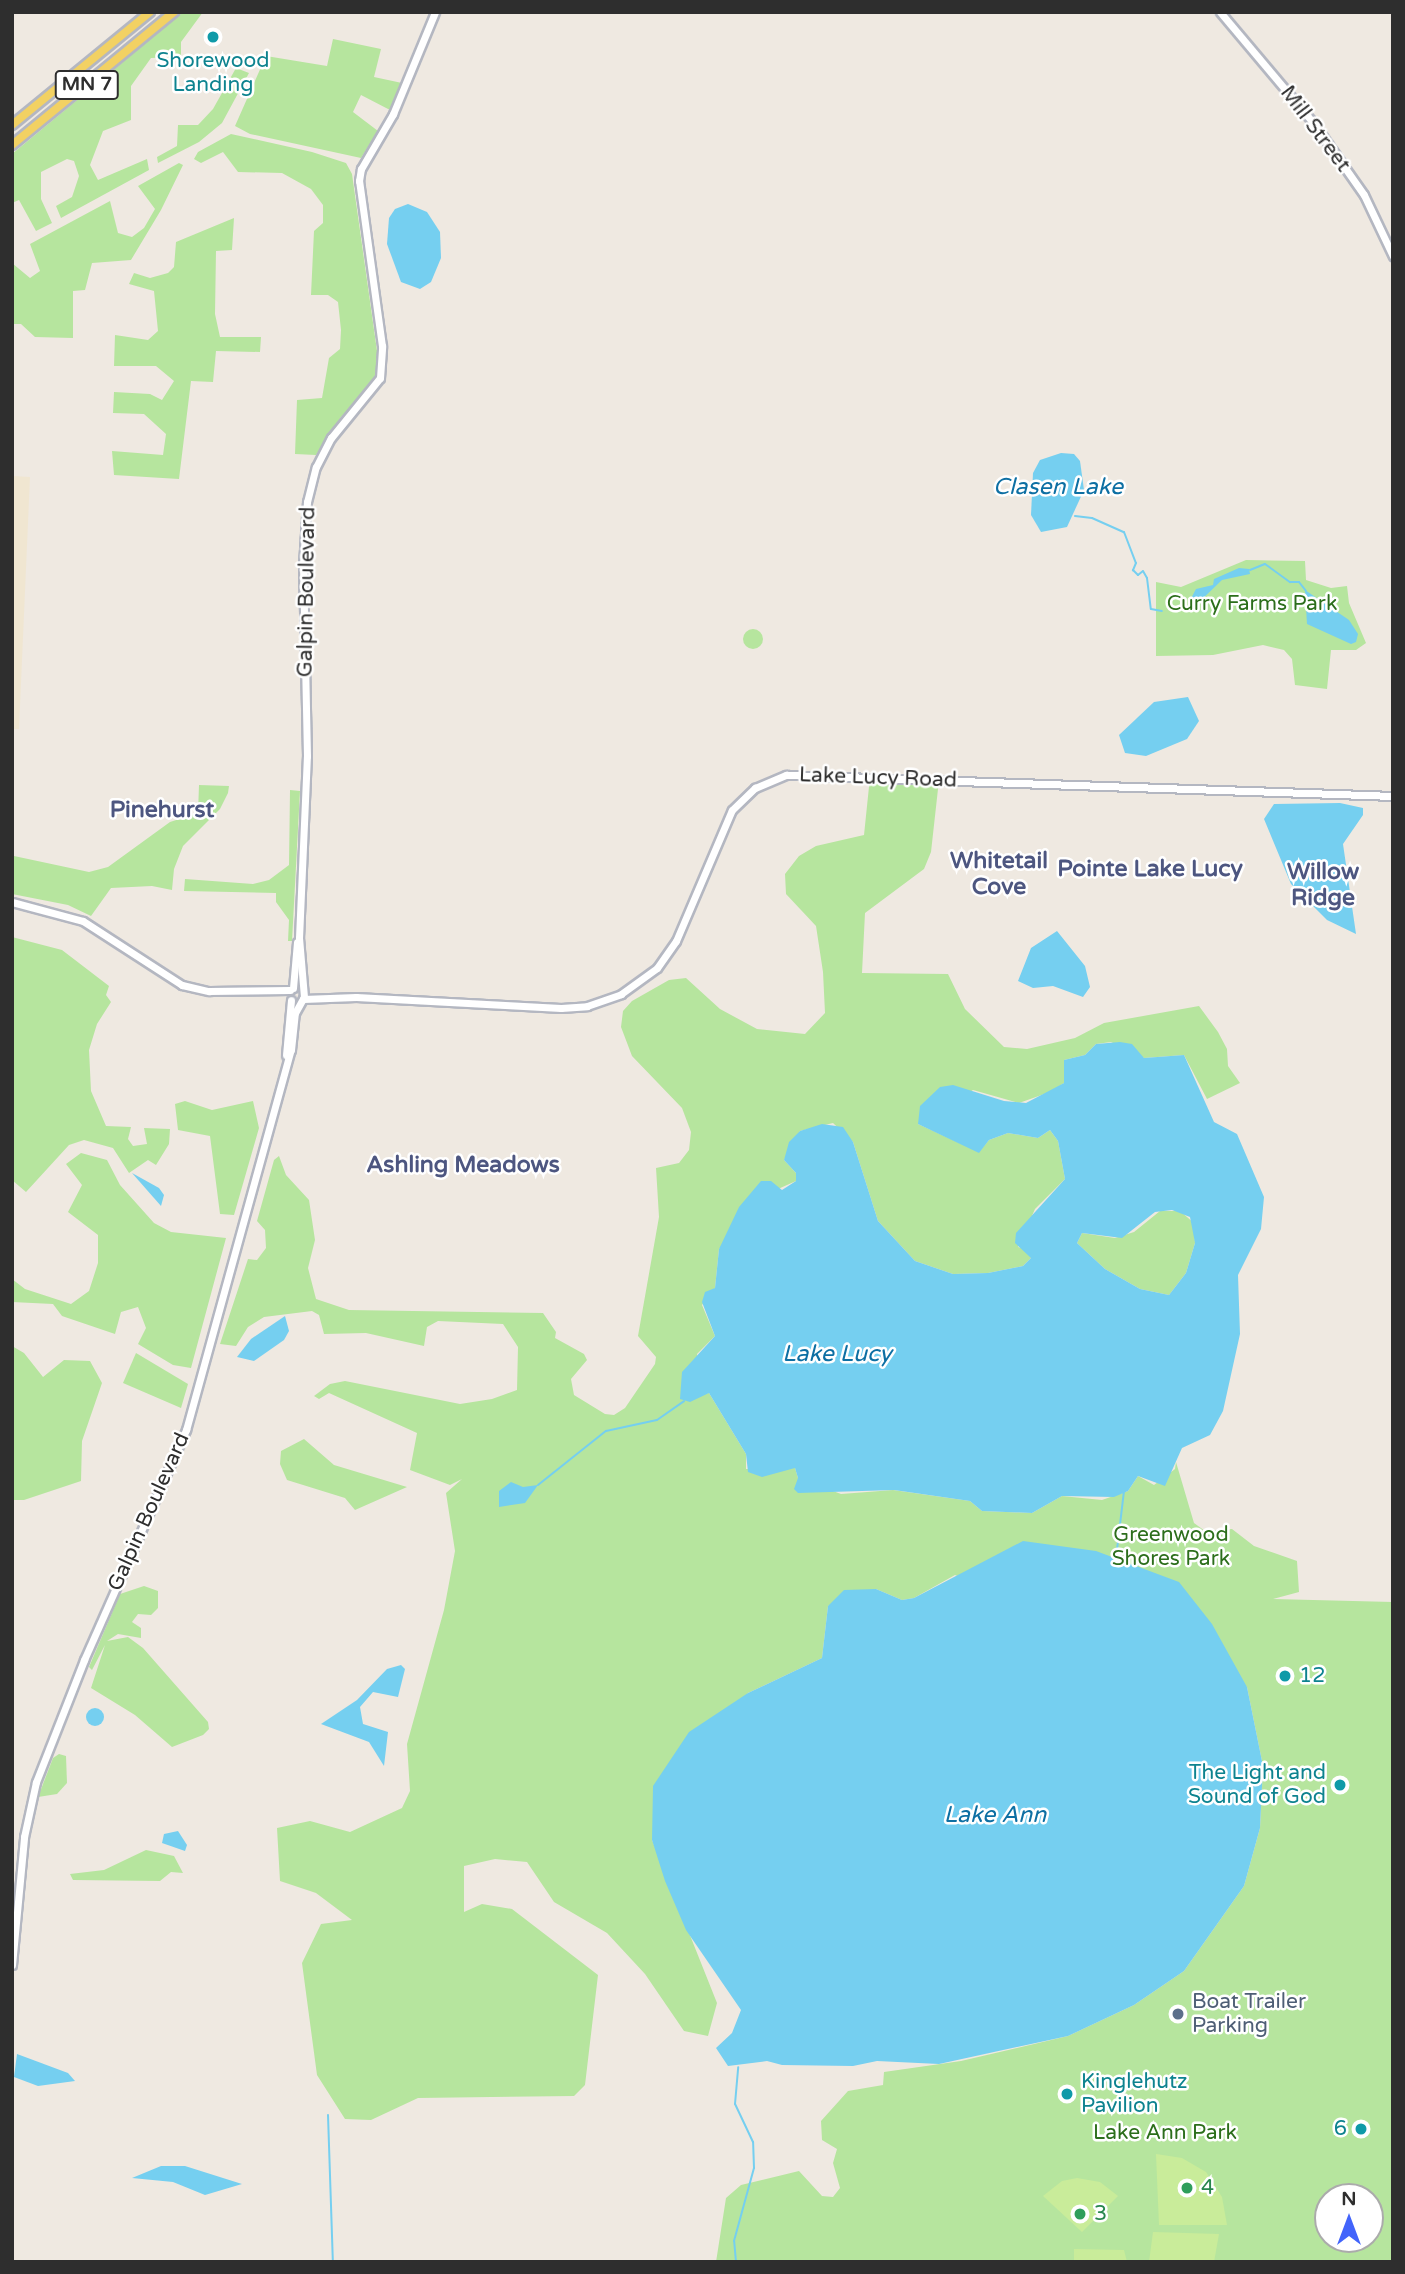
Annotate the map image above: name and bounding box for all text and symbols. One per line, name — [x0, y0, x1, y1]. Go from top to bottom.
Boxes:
marker: Shorewood Landing — [205, 29, 221, 45]
place label: Shorewood Landing — [156, 48, 270, 98]
road number: MN 7 — [54, 69, 120, 100]
street label: Mill Street — [1274, 81, 1356, 177]
water label: Clasen Lake — [993, 473, 1123, 501]
street label: Galpin Boulevard — [293, 507, 321, 677]
park label: Curry Farms Park — [1167, 591, 1337, 617]
street label: Lake Lucy Road — [799, 763, 957, 793]
district label: Pinehurst — [110, 796, 214, 824]
district label: Whitetail Cove — [950, 847, 1048, 901]
district label: Pointe Lake Lucy — [1057, 855, 1243, 883]
district label: Willow Ridge — [1287, 858, 1359, 912]
district label: Ashling Meadows — [366, 1151, 560, 1179]
water label: Lake Lucy — [782, 1340, 892, 1368]
street label: Galpin Boulevard — [103, 1429, 195, 1595]
park label: Greenwood Shores Park — [1112, 1522, 1230, 1572]
place label: 12 — [1299, 1663, 1325, 1689]
marker: 12 — [1277, 1668, 1293, 1684]
place label: The Light and Sound of God — [1188, 1760, 1326, 1810]
marker: The Light and Sound of God — [1332, 1777, 1348, 1793]
water label: Lake Ann — [944, 1801, 1046, 1829]
place label: Boat Trailer Parking — [1192, 1989, 1306, 2039]
marker: Boat Trailer Parking — [1170, 2006, 1186, 2022]
place label: Kinglehutz Pavilion — [1081, 2069, 1187, 2119]
marker: Kinglehutz Pavilion — [1059, 2086, 1075, 2102]
place label: 6 — [1334, 2116, 1347, 2142]
park label: Lake Ann Park — [1093, 2120, 1237, 2146]
marker: 6 — [1353, 2121, 1369, 2137]
place label: 4 — [1201, 2175, 1214, 2201]
marker: 4 — [1179, 2180, 1195, 2196]
north arrow — [1314, 2183, 1384, 2253]
text: N — [1341, 2188, 1357, 2210]
place label: 3 — [1094, 2201, 1107, 2227]
marker: 3 — [1072, 2206, 1088, 2222]

